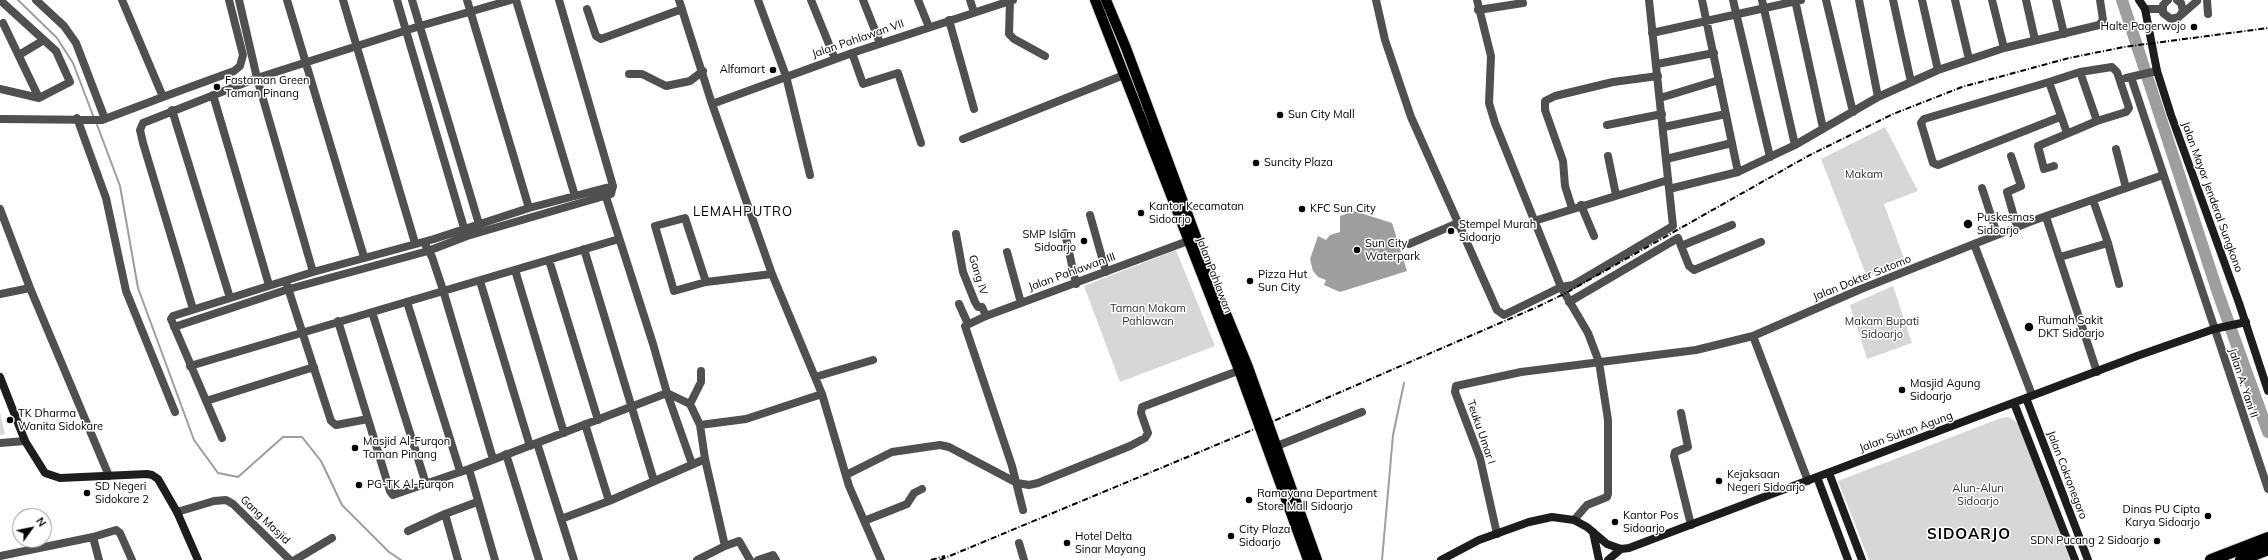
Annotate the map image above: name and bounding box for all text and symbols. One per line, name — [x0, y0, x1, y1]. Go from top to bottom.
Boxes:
street label: Jalan Pahlawan VII — [810, 17, 906, 61]
place label: Halte Pagerwojo — [2101, 20, 2186, 34]
marker: Halte Pagerwojo — [2189, 22, 2199, 32]
place label: Alfamart — [720, 63, 765, 77]
marker: Alfamart — [768, 65, 778, 75]
place label: Fastaman Green Taman Pinang — [225, 74, 309, 100]
marker: Fastaman Green Taman Pinang — [212, 82, 222, 92]
place label: Sun City Mall — [1288, 108, 1355, 122]
marker: Sun City Mall — [1275, 110, 1285, 120]
street label: Jalan Mayor Jenderal Sungkono — [2179, 120, 2245, 274]
place label: Suncity Plaza — [1264, 156, 1333, 170]
marker: Suncity Plaza — [1251, 158, 1261, 168]
park label: Makam — [1845, 168, 1883, 182]
place label: Kantor Kecamatan Sidoarjo — [1149, 200, 1244, 226]
place label: KFC Sun City — [1310, 202, 1376, 216]
district label: LEMAHPUTRO — [693, 204, 793, 220]
marker: KFC Sun City — [1297, 204, 1307, 214]
marker: Kantor Kecamatan Sidoarjo — [1136, 208, 1146, 218]
place label: Puskesmas Sidoarjo — [1977, 211, 2035, 237]
place label: Stempel Murah Sidoarjo — [1459, 218, 1536, 244]
marker: Puskesmas Sidoarjo — [1962, 218, 1974, 230]
marker: Stempel Murah Sidoarjo — [1446, 226, 1456, 236]
place label: SMP Islam Sidoarjo — [1022, 228, 1076, 254]
street label: Jalan Pahlawan — [1193, 235, 1235, 315]
marker: SMP Islam Sidoarjo — [1079, 236, 1089, 246]
place label: Sun City Waterpark — [1365, 237, 1420, 263]
marker: Sun City Waterpark — [1352, 245, 1362, 255]
street label: Jalan Pahlawan III — [1027, 250, 1117, 294]
street label: Jalan Dokter Sutomo — [1811, 252, 1913, 304]
street label: Gang IV — [966, 253, 990, 297]
place label: Pizza Hut Sun City — [1258, 268, 1307, 294]
marker: Pizza Hut Sun City — [1245, 276, 1255, 286]
park label: Taman Makam Pahlawan — [1110, 302, 1186, 328]
place label: Rumah Sakit DKT Sidoarjo — [2038, 314, 2104, 340]
park label: Makam Bupati Sidoarjo — [1845, 315, 1919, 341]
marker: Rumah Sakit DKT Sidoarjo — [2023, 321, 2035, 333]
street label: Jalan A. Yani II — [2226, 346, 2260, 420]
place label: Masjid Agung Sidoarjo — [1910, 377, 1980, 403]
marker: Masjid Agung Sidoarjo — [1897, 385, 1907, 395]
street label: Teuku Umar I — [1464, 398, 1498, 466]
place label: TK Dharma Wanita Sidokare — [18, 407, 103, 433]
street label: Jalan Sultan Agung — [1857, 409, 1955, 455]
marker: TK Dharma Wanita Sidokare — [5, 415, 15, 425]
street label: Jalan Cokronegoro — [2044, 429, 2090, 521]
place label: Masjid Al-Furqon Taman Pinang — [363, 435, 450, 461]
marker: Masjid Al-Furqon Taman Pinang — [350, 443, 360, 453]
place label: Kejaksaan Negeri Sidoarjo — [1727, 468, 1805, 494]
marker: Kejaksaan Negeri Sidoarjo — [1714, 476, 1724, 486]
place label: PG-TK Al-Furqon — [367, 478, 454, 492]
place label: SD Negeri Sidokare 2 — [95, 480, 149, 506]
marker: PG-TK Al-Furqon — [354, 480, 364, 490]
park label: Alun-Alun Sidoarjo — [1952, 482, 2004, 508]
place label: Ramayana Department Store Mall Sidoarjo — [1257, 487, 1377, 513]
marker: SD Negeri Sidokare 2 — [82, 488, 92, 498]
street label: Gang Masjid — [237, 493, 293, 547]
marker: Ramayana Department Store Mall Sidoarjo — [1244, 495, 1254, 505]
place label: Dinas PU Cipta Karya Sidoarjo — [2123, 503, 2200, 529]
north arrow — [12, 508, 52, 548]
place label: Kantor Pos Sidoarjo — [1623, 509, 1679, 535]
marker: Dinas PU Cipta Karya Sidoarjo — [2203, 511, 2213, 521]
text: N — [33, 515, 49, 529]
marker: Kantor Pos Sidoarjo — [1610, 517, 1620, 527]
place label: City Plaza Sidoarjo — [1239, 523, 1290, 549]
district label: SIDOARJO — [1927, 525, 2011, 543]
place label: Hotel Delta Sinar Mayang — [1075, 530, 1146, 556]
marker: City Plaza Sidoarjo — [1226, 531, 1236, 541]
place label: SDN Pucang 2 Sidoarjo — [2030, 534, 2149, 548]
marker: SDN Pucang 2 Sidoarjo — [2152, 536, 2162, 546]
marker: Hotel Delta Sinar Mayang — [1062, 538, 1072, 548]

